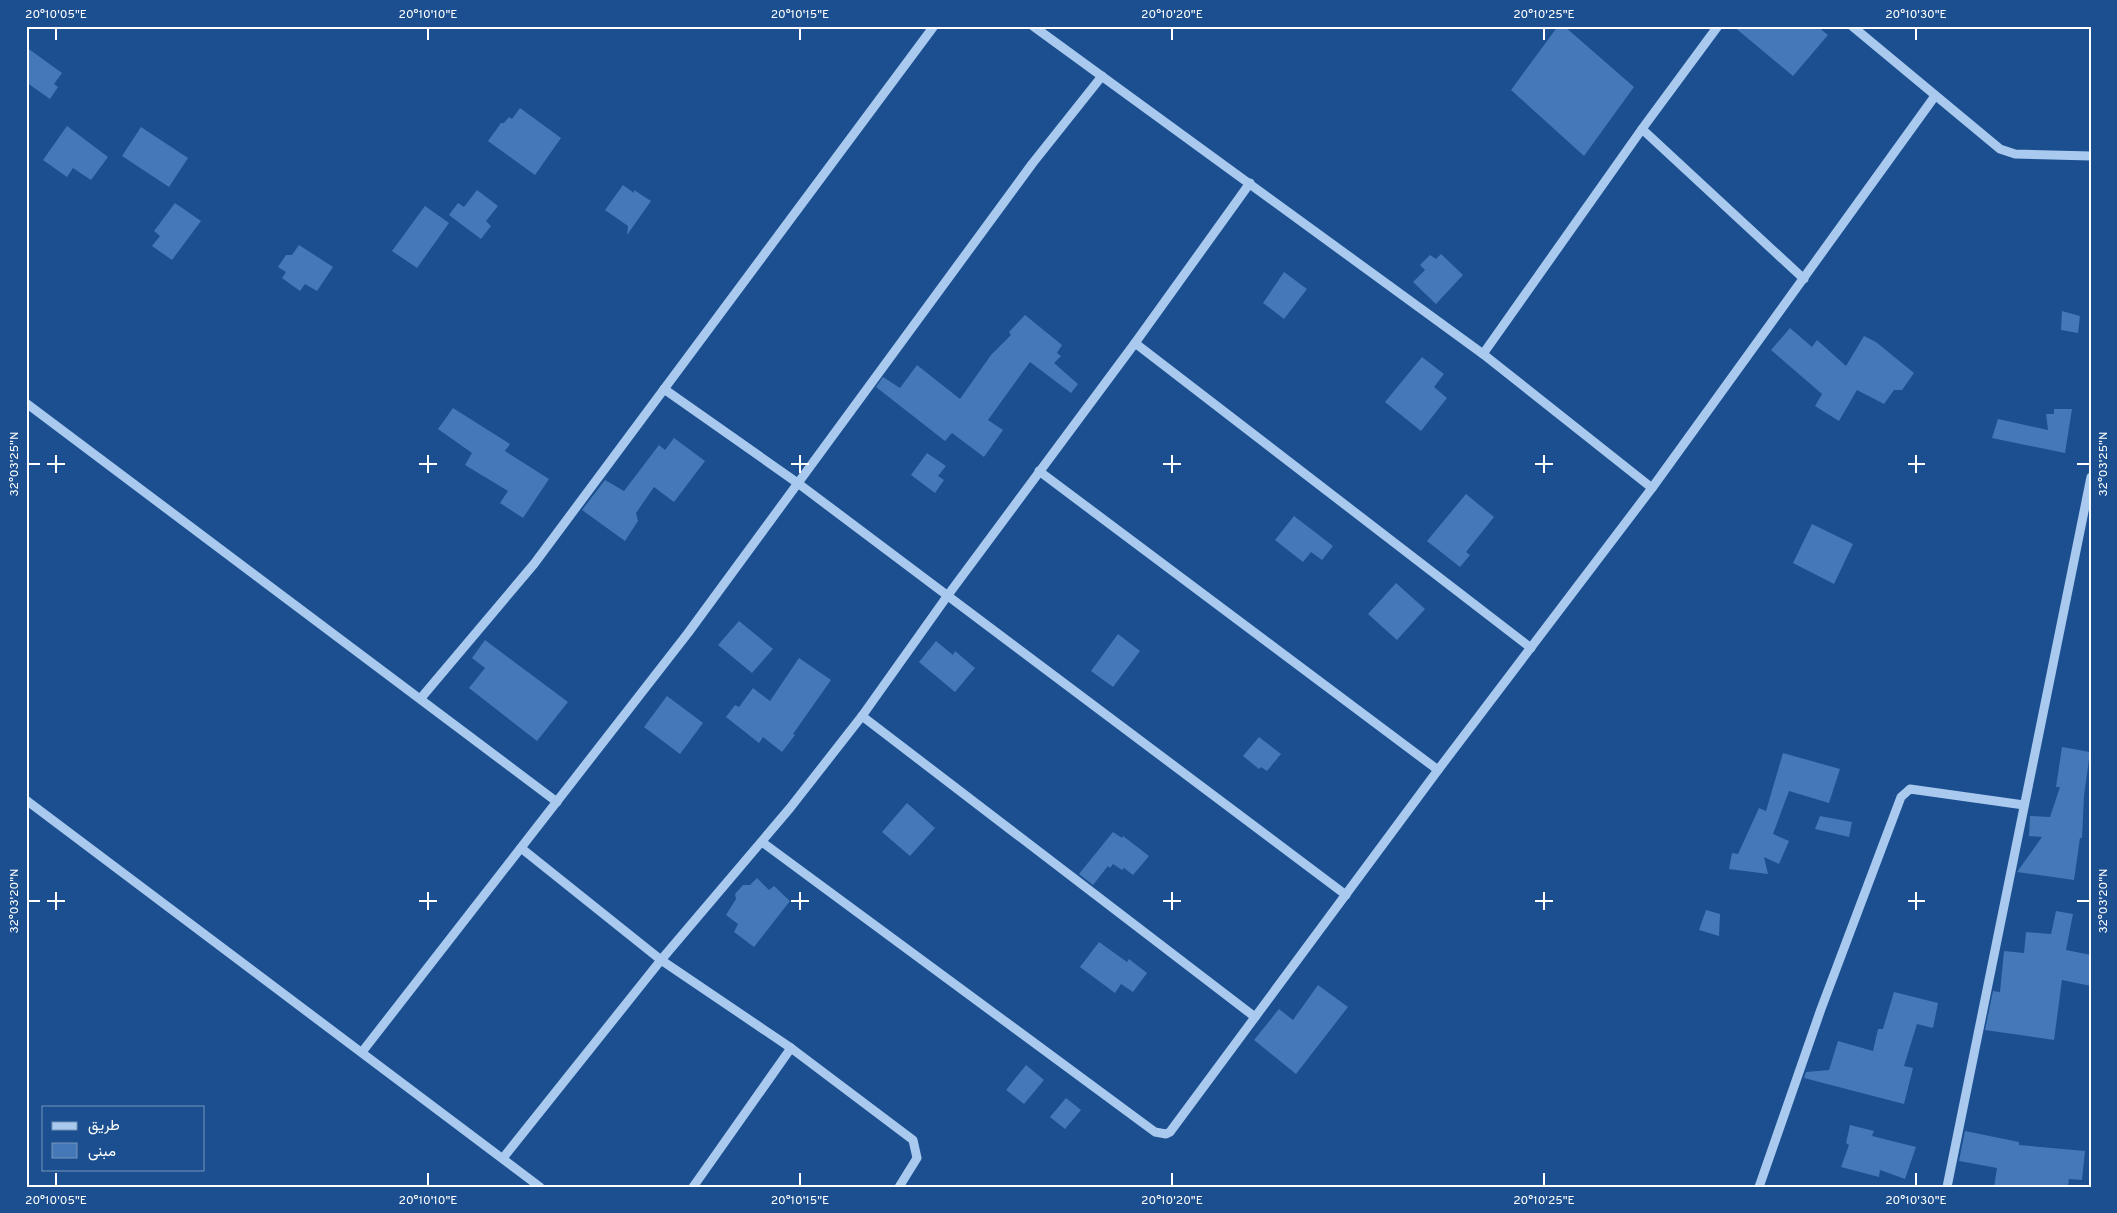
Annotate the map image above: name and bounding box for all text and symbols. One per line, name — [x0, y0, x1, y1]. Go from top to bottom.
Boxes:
text: 20°10'05"E — [25, 7, 87, 23]
text: 20°10'10"E — [399, 7, 457, 23]
text: 20°10'15"E — [771, 7, 829, 23]
text: 20°10'20"E — [1141, 7, 1203, 23]
text: 20°10'25"E — [1513, 7, 1575, 23]
text: 20°10'30"E — [1885, 7, 1947, 23]
text: 32°03'25"N — [7, 432, 23, 496]
text: 32°03'25"N — [2096, 432, 2112, 496]
text: 32°03'20"N — [7, 868, 23, 934]
text: 32°03'20"N — [2096, 868, 2112, 934]
legend — [42, 1106, 205, 1170]
text: طريق — [88, 1117, 120, 1136]
text: مبنى — [88, 1143, 116, 1162]
text: 20°10'05"E — [25, 1193, 87, 1209]
text: 20°10'10"E — [399, 1193, 457, 1209]
text: 20°10'15"E — [771, 1193, 829, 1209]
text: 20°10'20"E — [1141, 1193, 1203, 1209]
text: 20°10'25"E — [1513, 1193, 1575, 1209]
text: 20°10'30"E — [1885, 1193, 1947, 1209]

